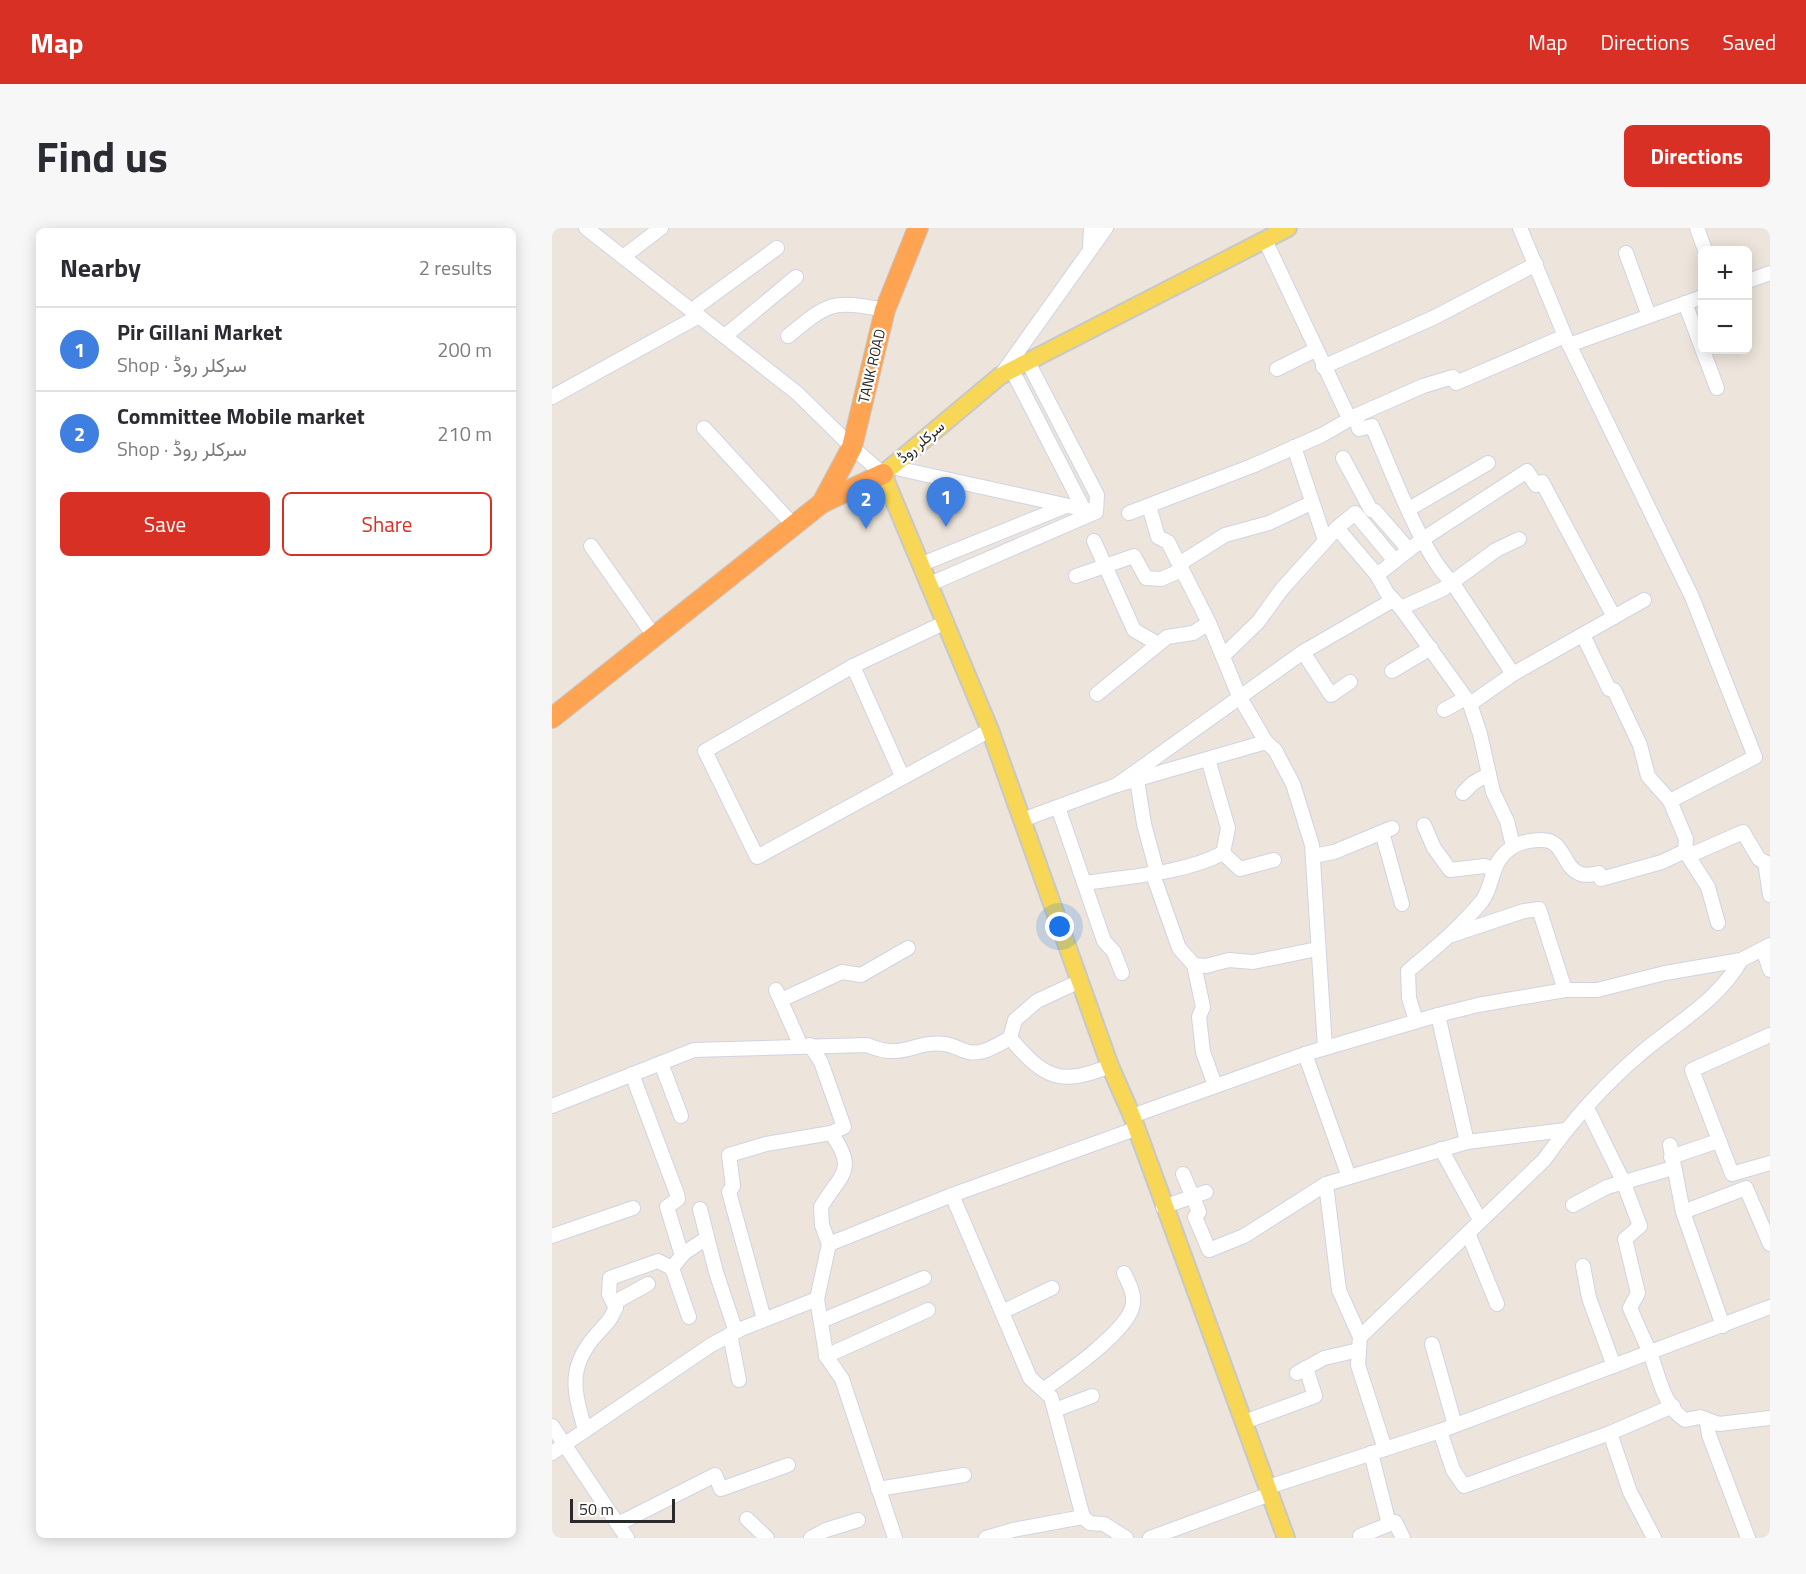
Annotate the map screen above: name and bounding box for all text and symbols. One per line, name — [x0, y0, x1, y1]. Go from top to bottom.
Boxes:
text: Map — [30, 21, 84, 64]
text: Map — [1528, 26, 1568, 58]
text: Directions — [1601, 26, 1690, 58]
text: Saved — [1723, 26, 1776, 58]
text: Find us — [36, 124, 168, 188]
button: Directions — [1624, 125, 1770, 187]
map controls — [1698, 246, 1752, 354]
button: + — [1698, 246, 1752, 300]
text: Nearby — [60, 248, 141, 287]
text: 2 results — [419, 252, 492, 283]
button: − — [1698, 300, 1752, 354]
text: Pir Gillani Market — [117, 315, 282, 349]
street label: TANK ROAD — [852, 326, 891, 405]
text: 1 — [74, 334, 85, 365]
text: 200 m — [437, 334, 492, 365]
text: Shop · سرکلر روڈ — [117, 349, 247, 380]
text: Committee Mobile market — [117, 399, 365, 433]
street label: سرکلر روڈ — [892, 415, 949, 468]
text: 2 — [74, 418, 85, 449]
text: 210 m — [437, 418, 492, 449]
text: Shop · سرکلر روڈ — [117, 433, 247, 464]
pin: 1 — [926, 478, 966, 527]
pin: 2 — [846, 480, 886, 529]
button: Save — [60, 492, 270, 556]
button: Share — [282, 492, 492, 556]
your location — [1045, 912, 1074, 941]
scale bar — [570, 1496, 675, 1524]
text: 50 m — [579, 1497, 614, 1521]

